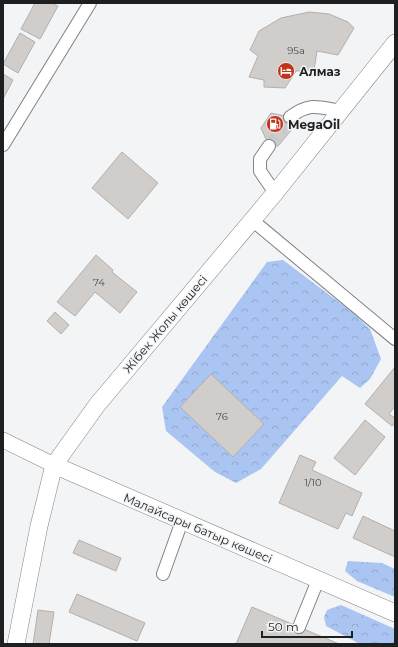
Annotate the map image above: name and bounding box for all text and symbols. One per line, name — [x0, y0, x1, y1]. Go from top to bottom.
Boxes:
house number: 95а — [287, 44, 305, 57]
hotel icon: Алмаз — [276, 61, 296, 81]
place label: Алмаз — [299, 64, 341, 79]
fuel station icon: MegaOil — [265, 114, 285, 134]
place label: MegaOil — [288, 117, 340, 132]
street label: Жібек Жолы көшесі — [120, 272, 210, 376]
house number: 74 — [93, 276, 105, 289]
house number: 76 — [216, 410, 228, 423]
house number: 1/10 — [304, 476, 322, 489]
street label: Малайсары батыр көшесі — [121, 490, 275, 566]
scale bar — [262, 613, 352, 639]
text: 50 m — [268, 619, 299, 634]

